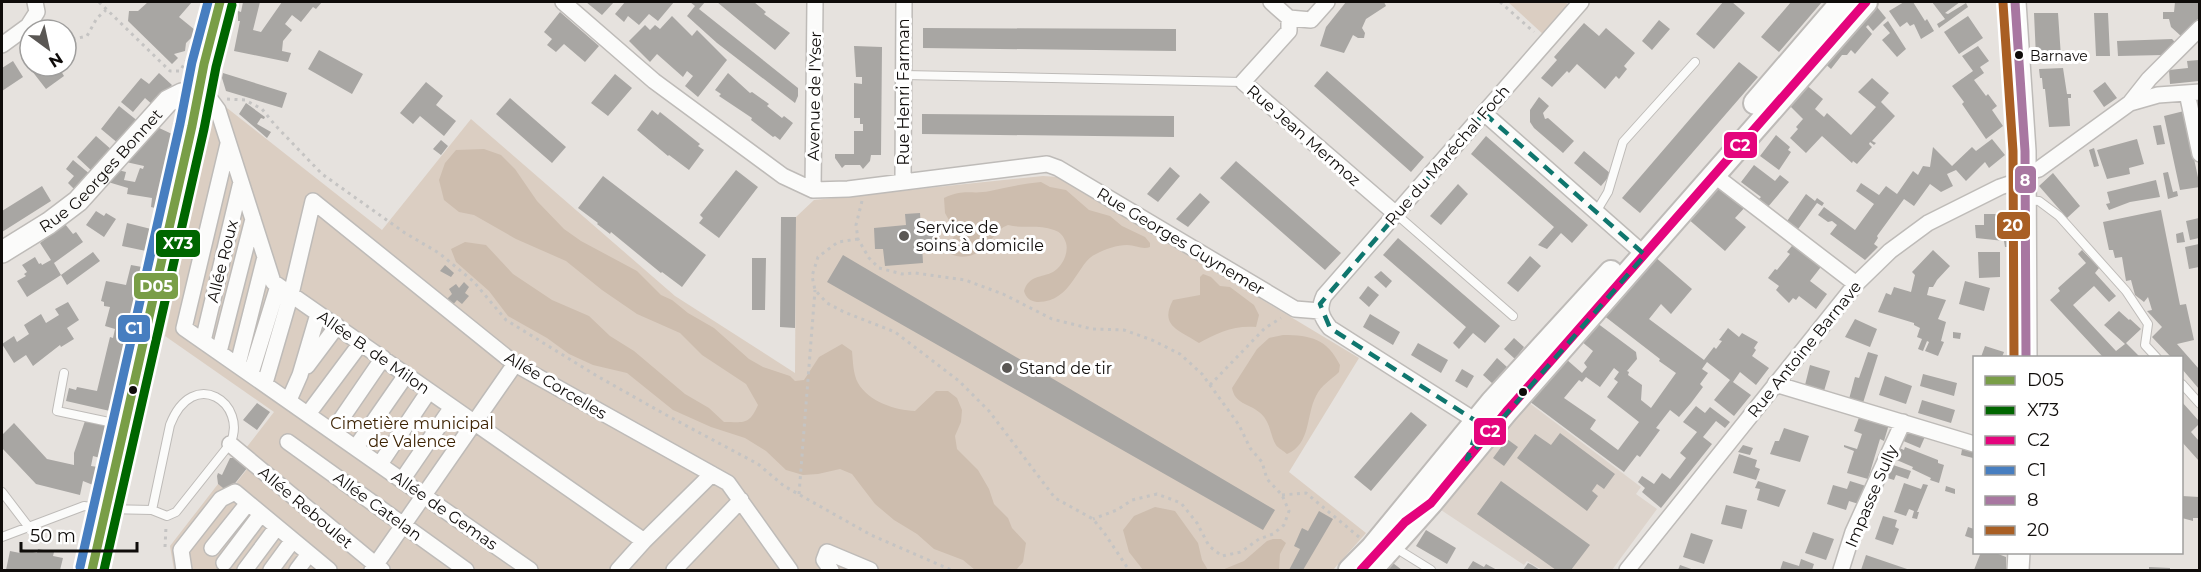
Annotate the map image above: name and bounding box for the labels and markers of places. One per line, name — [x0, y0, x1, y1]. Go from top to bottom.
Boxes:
place label: Barnave — [2030, 47, 2088, 65]
marker: Barnave — [2013, 49, 2025, 61]
place label: Service de soins à domicile — [916, 218, 1044, 255]
marker: Service de soins à domicile — [897, 229, 911, 243]
place label: Stand de tir — [1019, 359, 1112, 378]
marker: Stand de tir — [1000, 361, 1014, 375]
unlabelled marker — [127, 384, 139, 396]
unlabelled marker — [1517, 386, 1529, 398]

